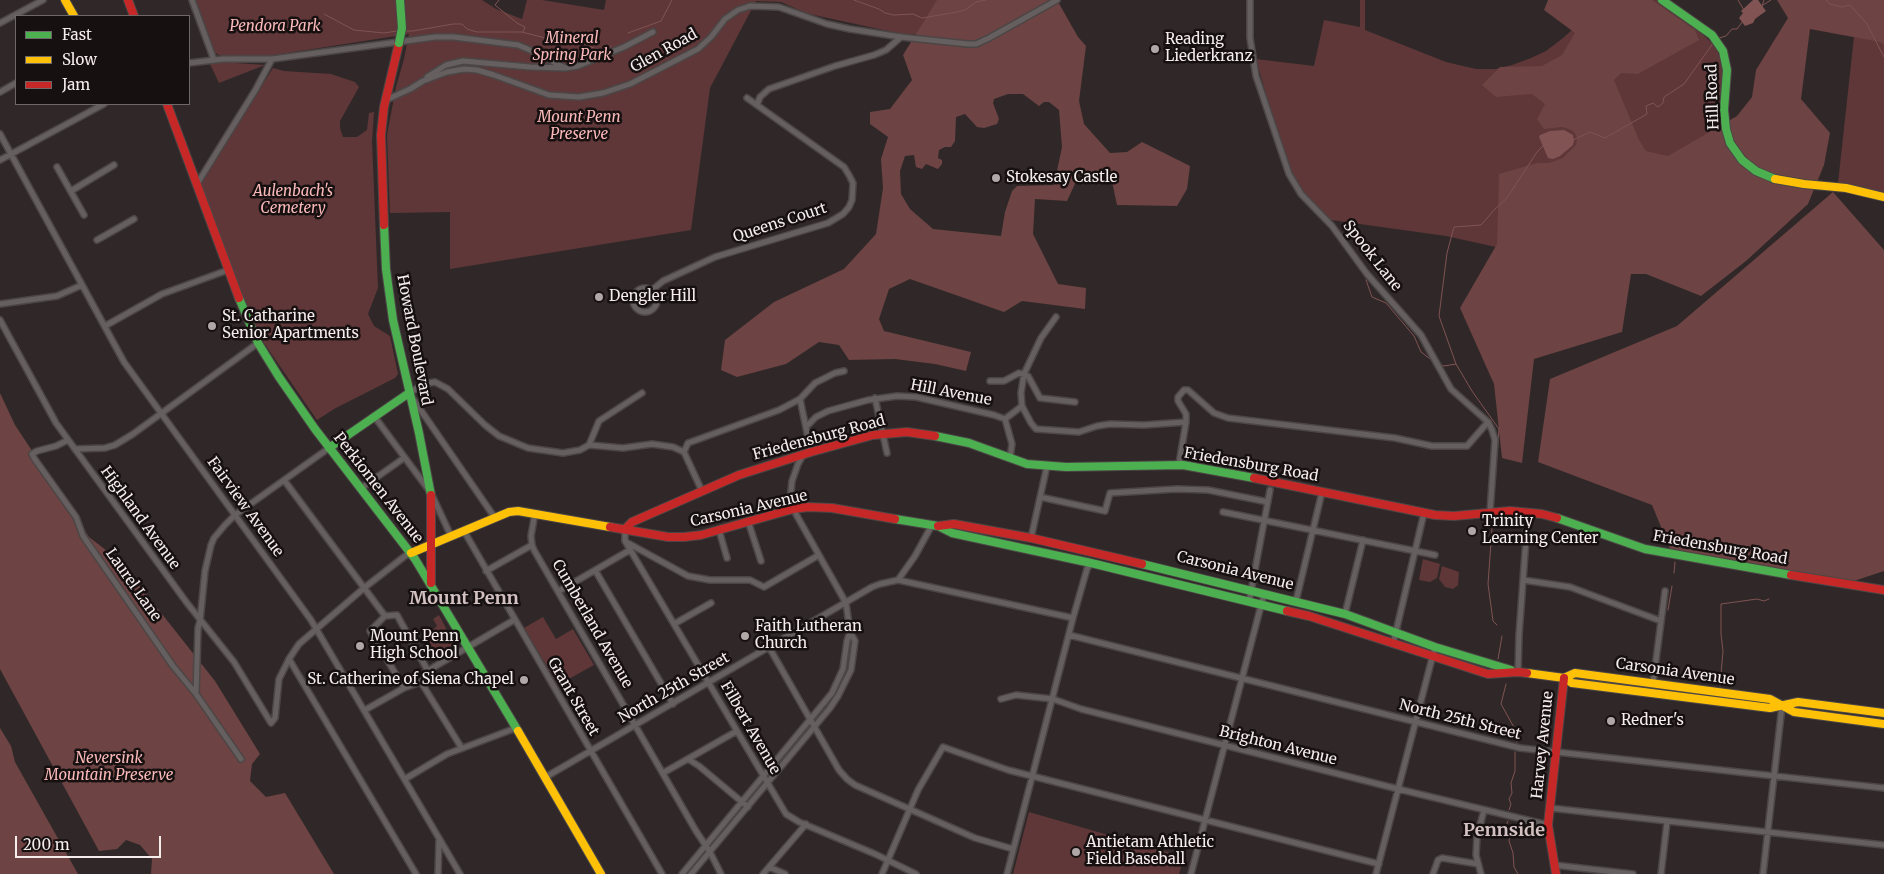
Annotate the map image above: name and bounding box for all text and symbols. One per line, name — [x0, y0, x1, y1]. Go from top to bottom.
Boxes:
legend — [15, 15, 190, 105]
park label: Pendora Park — [229, 18, 321, 36]
text: Fast — [62, 25, 92, 44]
street label: Glen Road — [628, 25, 700, 77]
park label: Mineral Spring Park — [533, 30, 611, 65]
place label: Reading Liederkranz — [1165, 31, 1253, 66]
marker: Reading Liederkranz — [1149, 43, 1161, 55]
text: Slow — [62, 50, 97, 69]
street label: Hill Road — [1703, 64, 1723, 130]
text: Jam — [62, 75, 90, 94]
park label: Mount Penn Preserve — [537, 109, 621, 144]
place label: Stokesay Castle — [1006, 169, 1117, 187]
marker: Stokesay Castle — [990, 172, 1002, 184]
park label: Aulenbach's Cemetery — [253, 183, 333, 218]
street label: Queens Court — [731, 199, 829, 247]
street label: Spook Lane — [1339, 217, 1405, 295]
street label: Howard Boulevard — [392, 273, 436, 407]
place label: Dengler Hill — [609, 288, 696, 306]
marker: Dengler Hill — [593, 291, 605, 303]
place label: St. Catharine Senior Apartments — [222, 308, 359, 343]
marker: St. Catharine Senior Apartments — [206, 320, 218, 332]
street label: Hill Avenue — [909, 376, 993, 410]
street label: Friedensburg Road — [751, 412, 887, 464]
street label: Perkiomen Avenue — [329, 429, 427, 547]
street label: Friedensburg Road — [1182, 444, 1320, 486]
street label: Fairview Avenue — [203, 454, 287, 560]
street label: Highland Avenue — [96, 463, 184, 573]
street label: Carsonia Avenue — [689, 487, 809, 531]
place label: Trinity Learning Center — [1482, 513, 1599, 548]
marker: Trinity Learning Center — [1466, 525, 1478, 537]
street label: Friedensburg Road — [1651, 527, 1789, 569]
street label: Laurel Lane — [101, 545, 165, 625]
street label: Carsonia Avenue — [1175, 548, 1295, 594]
street label: Cumberland Avenue — [548, 557, 636, 691]
district label: Mount Penn — [409, 588, 519, 610]
place label: Faith Lutheran Church — [755, 618, 862, 653]
place label: Mount Penn High School — [370, 628, 459, 663]
marker: Faith Lutheran Church — [739, 630, 751, 642]
marker: Mount Penn High School — [354, 640, 366, 652]
street label: North 25th Street — [615, 649, 733, 727]
street label: Grant Street — [543, 655, 603, 739]
street label: Carsonia Avenue — [1615, 655, 1735, 689]
place label: St. Catherine of Siena Chapel — [307, 671, 514, 689]
marker: St. Catherine of Siena Chapel — [518, 674, 530, 686]
street label: Filbert Avenue — [716, 678, 784, 778]
street label: Harvey Avenue — [1528, 690, 1558, 800]
street label: North 25th Street — [1397, 696, 1523, 744]
place label: Redner's — [1621, 712, 1684, 730]
marker: Redner's — [1605, 715, 1617, 727]
street label: Brighton Avenue — [1217, 723, 1339, 769]
park label: Neversink Mountain Preserve — [45, 750, 173, 785]
district label: Pennside — [1463, 820, 1545, 842]
scale bar — [18, 826, 164, 858]
place label: Antietam Athletic Field Baseball — [1086, 834, 1214, 869]
text: 200 m — [23, 835, 70, 854]
marker: Antietam Athletic Field Baseball — [1070, 846, 1082, 858]

